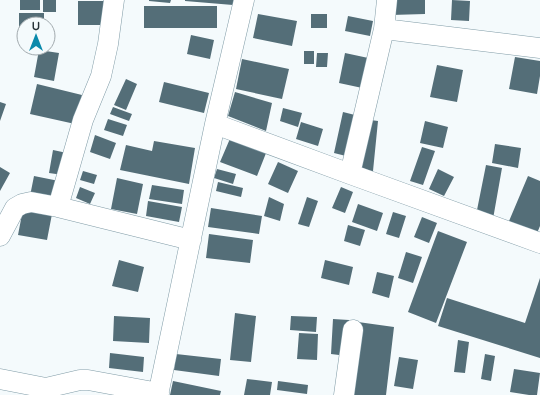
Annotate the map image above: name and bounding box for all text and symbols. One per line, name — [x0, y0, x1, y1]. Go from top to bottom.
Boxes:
north arrow — [16, 16, 56, 56]
text: U — [32, 20, 40, 33]

